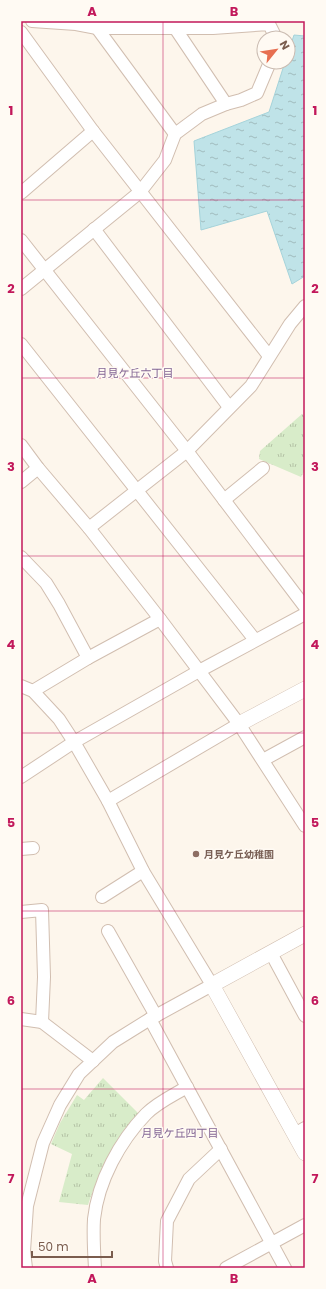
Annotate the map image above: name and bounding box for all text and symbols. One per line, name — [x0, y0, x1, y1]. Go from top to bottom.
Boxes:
text: A — [87, 2, 97, 21]
text: B — [230, 2, 239, 21]
north arrow — [256, 30, 296, 70]
text: N — [276, 37, 294, 53]
text: 1 — [9, 101, 13, 120]
text: 1 — [313, 101, 317, 120]
text: 2 — [7, 279, 15, 298]
text: 2 — [311, 279, 319, 298]
district label: 月見ケ丘六丁目 — [97, 365, 174, 381]
text: 3 — [7, 457, 15, 476]
text: 3 — [311, 457, 319, 476]
text: 4 — [7, 635, 16, 654]
text: 4 — [311, 635, 320, 654]
text: 5 — [7, 813, 15, 832]
text: 5 — [311, 813, 319, 832]
place label: 月見ケ丘幼稚園 — [204, 847, 274, 862]
marker: 月見ケ丘幼稚園 — [191, 849, 201, 859]
text: 6 — [7, 991, 15, 1010]
text: 6 — [311, 991, 319, 1010]
district label: 月見ケ丘四丁目 — [142, 1125, 219, 1141]
text: 7 — [8, 1169, 15, 1188]
text: 7 — [312, 1169, 319, 1188]
scale bar — [32, 1233, 112, 1259]
text: 50 m — [38, 1238, 69, 1255]
text: A — [87, 1269, 97, 1288]
text: B — [230, 1269, 239, 1288]

